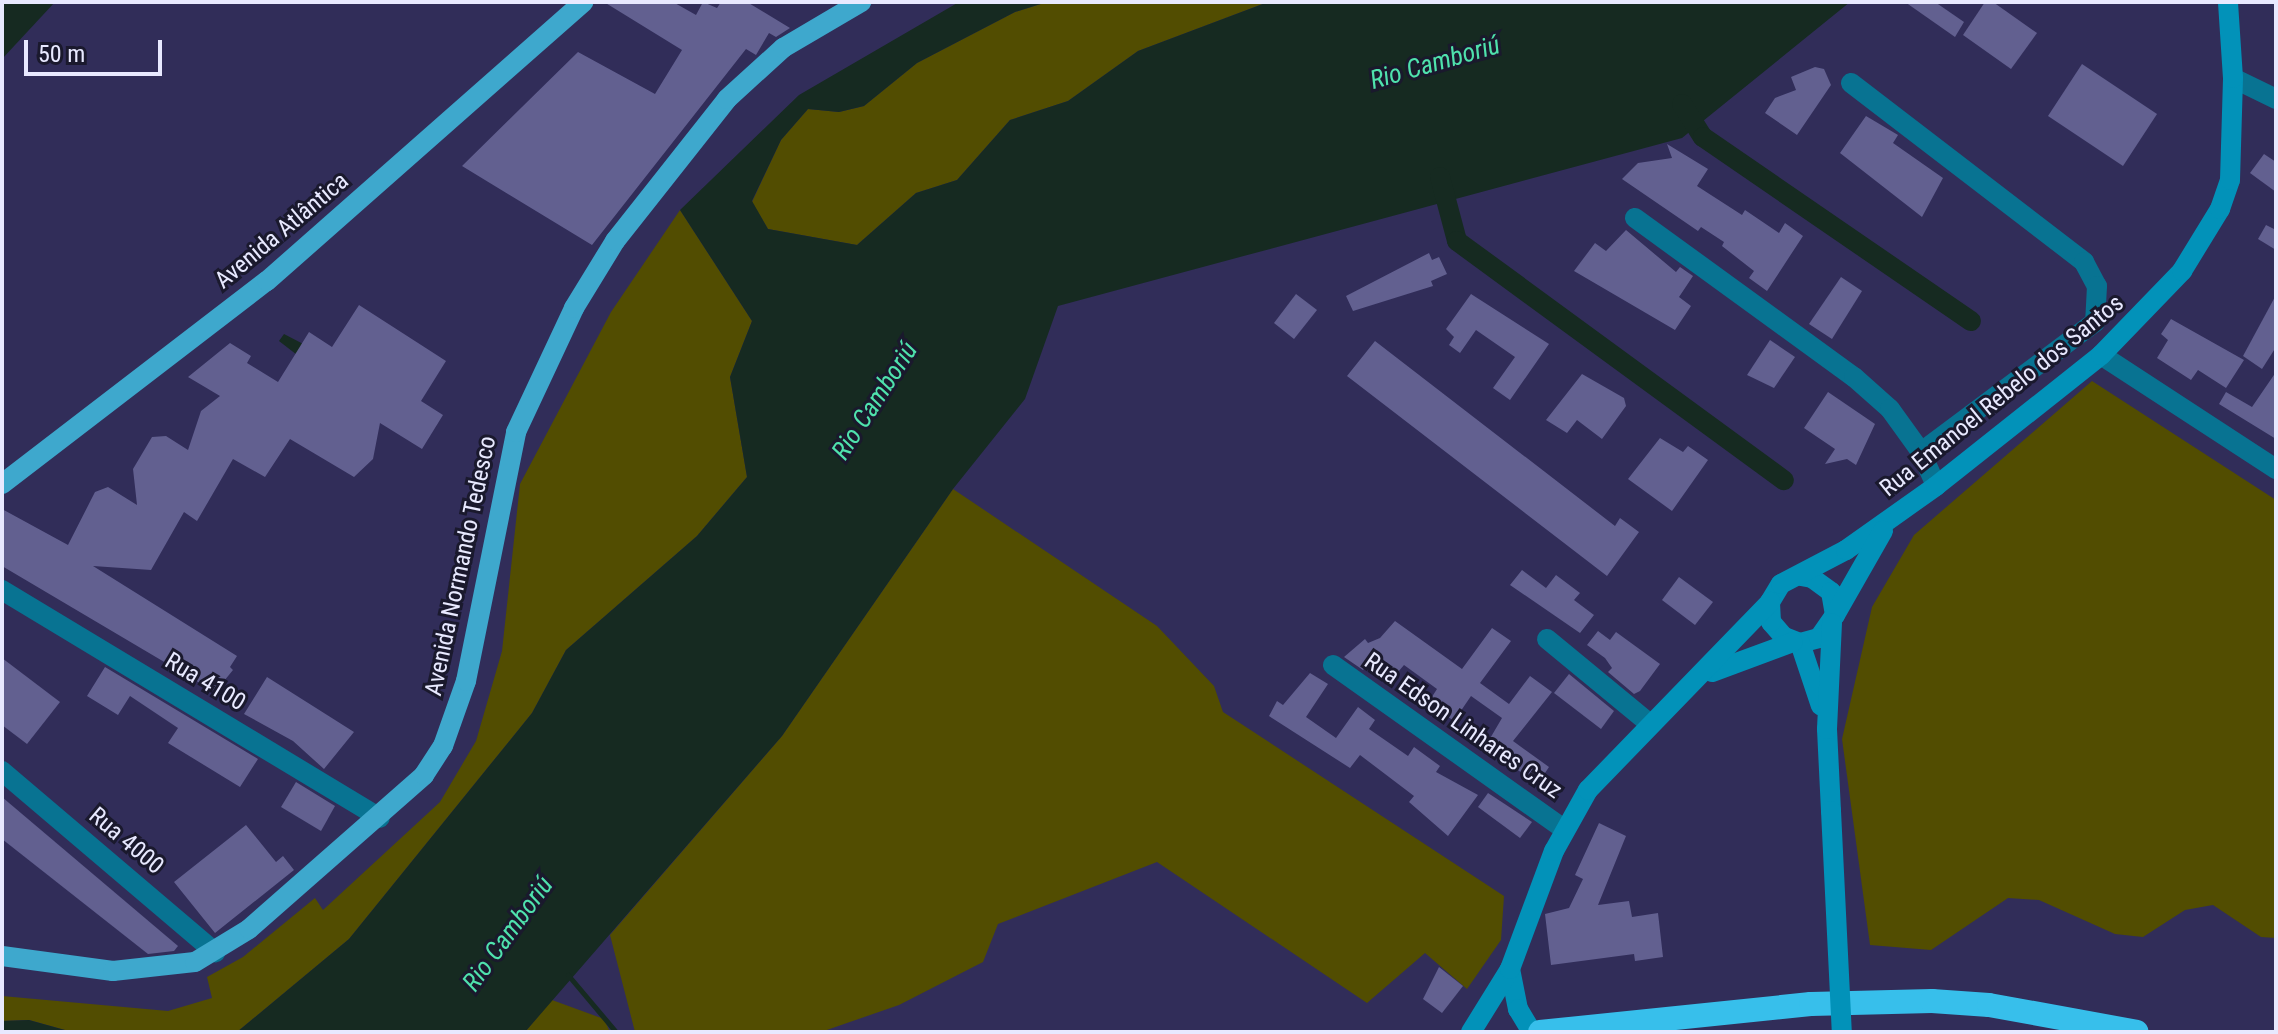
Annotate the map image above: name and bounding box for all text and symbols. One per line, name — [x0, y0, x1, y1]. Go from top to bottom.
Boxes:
scale bar — [28, 24, 166, 74]
water label: Rio Camboriú — [1366, 30, 1504, 96]
text: 50 m — [38, 40, 85, 68]
street label: Avenida Atlântica — [209, 167, 355, 295]
street label: Rua Emanoel Rebelo dos Santos — [1875, 289, 2129, 503]
water label: Rio Camboriú — [825, 336, 925, 466]
street label: Avenida Normando Tedesco — [419, 433, 503, 699]
street label: Rua 4100 — [160, 647, 250, 717]
street label: Rua Edson Linhares Cruz — [1359, 647, 1567, 805]
street label: Rua 4000 — [83, 801, 169, 881]
water label: Rio Camboriú — [456, 871, 560, 997]

